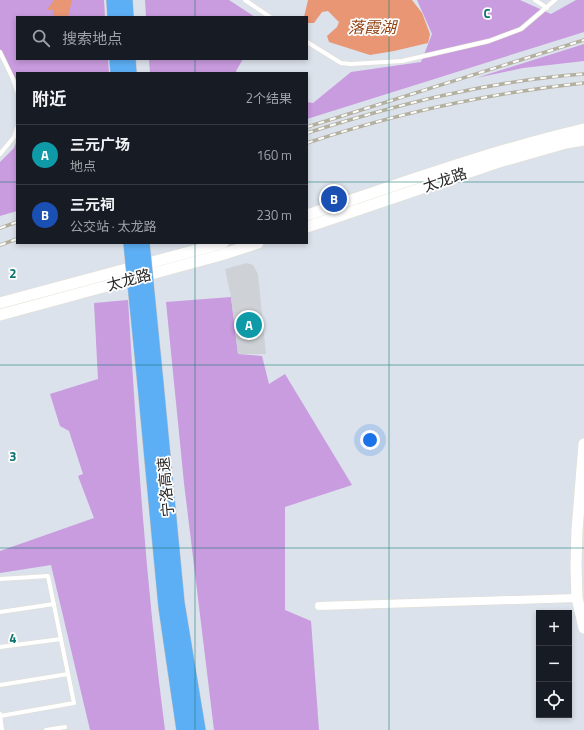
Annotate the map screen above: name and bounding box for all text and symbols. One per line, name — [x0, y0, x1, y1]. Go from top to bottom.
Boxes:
text: C — [483, 3, 491, 23]
water label: 落霞湖 — [348, 15, 399, 39]
search box — [16, 16, 308, 60]
icon: search — [30, 27, 52, 49]
text: 搜索地点 — [62, 27, 122, 50]
text: 附近 — [32, 86, 66, 112]
text: 2个结果 — [246, 88, 292, 108]
text: 三元广场 — [70, 133, 130, 156]
text: A — [41, 145, 49, 165]
text: 160 m — [256, 145, 292, 165]
text: 地点 — [70, 156, 96, 176]
street label: 太龙路 — [420, 161, 470, 198]
pin: B — [321, 184, 347, 214]
text: 三元祠 — [70, 193, 115, 216]
text: B — [41, 205, 49, 225]
text: 230 m — [256, 205, 292, 225]
text: 公交站 · 太龙路 — [70, 216, 157, 236]
text: 2 — [9, 263, 17, 283]
street label: 太龙路 — [104, 263, 154, 296]
pin: A — [236, 310, 262, 340]
your location — [360, 430, 380, 450]
text: 3 — [9, 446, 17, 466]
street label: 宁洛高速 — [151, 456, 180, 518]
map controls — [536, 610, 572, 718]
button: + — [536, 610, 572, 646]
text: 4 — [9, 628, 17, 648]
button: − — [536, 646, 572, 682]
button: locate — [536, 682, 572, 718]

